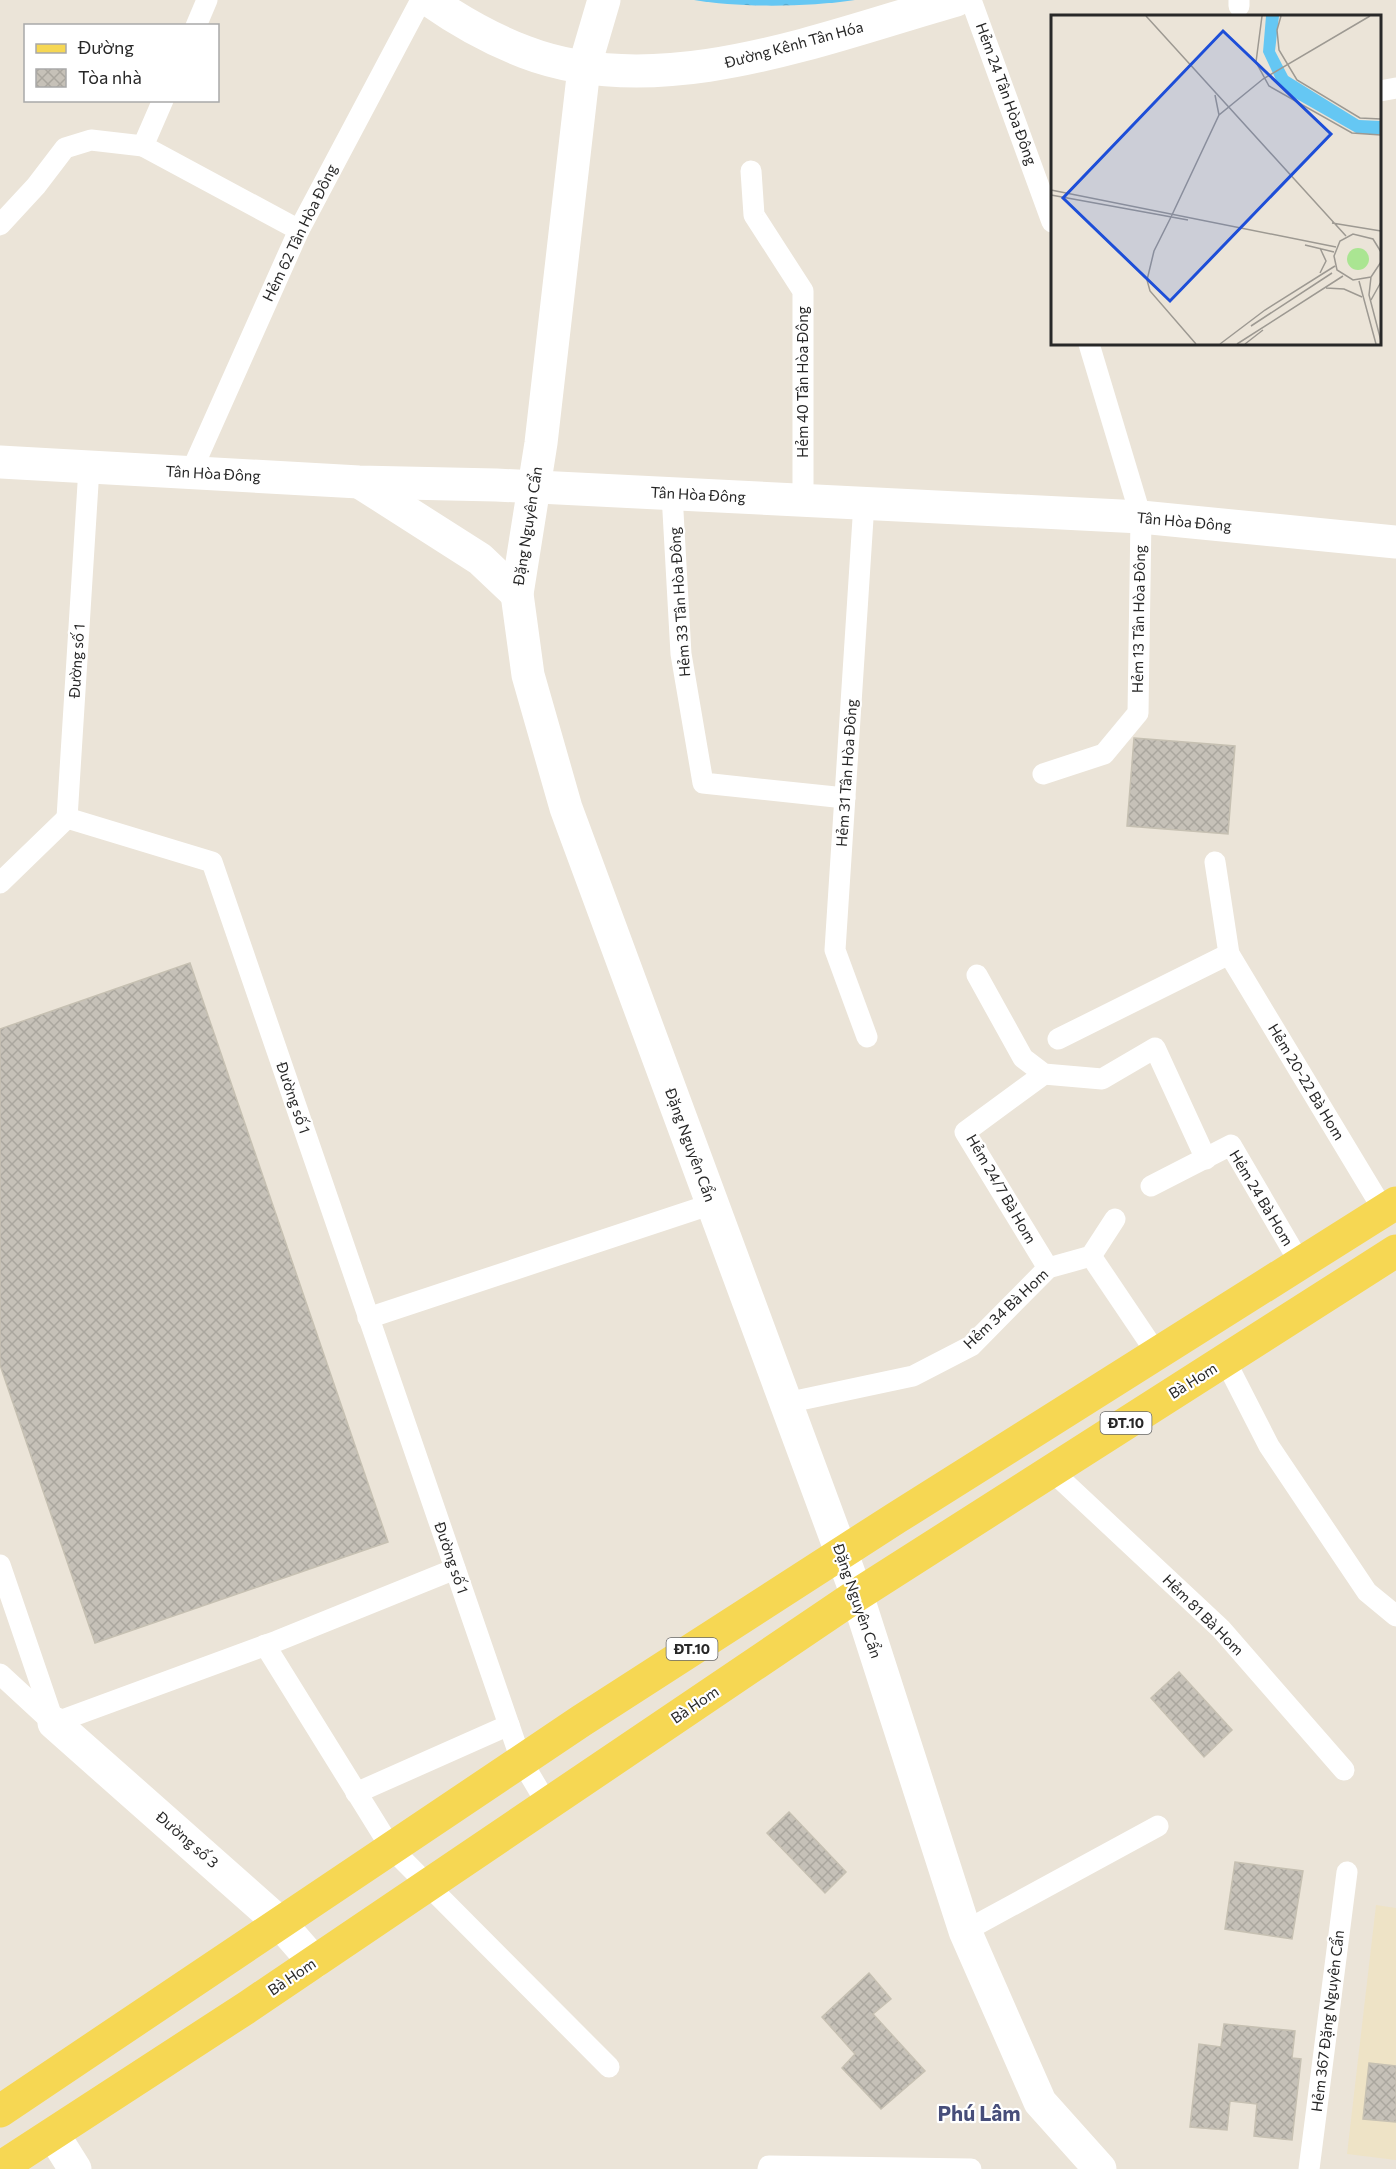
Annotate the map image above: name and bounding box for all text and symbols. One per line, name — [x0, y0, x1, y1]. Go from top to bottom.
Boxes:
inset map — [1051, 15, 1381, 345]
street label: Đường Kênh Tân Hóa — [721, 17, 865, 71]
street label: Hẻm 24 Tân Hòa Đông — [973, 20, 1041, 167]
legend — [24, 24, 219, 102]
text: Đường — [77, 36, 134, 58]
text: Tòa nhà — [78, 66, 142, 88]
street label: Hẻm 62 Tân Hòa Đông — [258, 161, 340, 304]
street label: Hẻm 40 Tân Hòa Đông — [793, 306, 811, 458]
street label: Tân Hòa Đông — [165, 462, 261, 484]
street label: Đặng Nguyên Cẩn — [509, 465, 545, 587]
street label: Tân Hòa Đông — [650, 483, 746, 505]
street label: Tân Hòa Đông — [1136, 508, 1232, 534]
street label: Hẻm 33 Tân Hòa Đông — [665, 526, 693, 678]
street label: Hẻm 13 Tân Hòa Đông — [1128, 545, 1148, 693]
street label: Đường số 1 — [64, 623, 88, 700]
street label: Hẻm 31 Tân Hòa Đông — [832, 698, 860, 847]
street label: Hẻm 20-22 Bà Hom — [1265, 1020, 1349, 1143]
street label: Đường số 1 — [273, 1058, 315, 1136]
street label: Đặng Nguyên Cẩn — [662, 1084, 720, 1204]
street label: Hẻm 24/7 Bà Hom — [963, 1131, 1040, 1246]
street label: Hẻm 24 Bà Hom — [1226, 1146, 1298, 1249]
street label: Hẻm 34 Bà Hom — [959, 1264, 1051, 1352]
street label: Bà Hom — [1165, 1358, 1220, 1402]
road number: ĐT.10 — [1100, 1412, 1152, 1434]
street label: Đường số 1 — [431, 1518, 473, 1596]
street label: Đặng Nguyên Cẩn — [830, 1540, 886, 1660]
street label: Hẻm 81 Bà Hom — [1159, 1570, 1248, 1659]
road number: ĐT.10 — [666, 1638, 718, 1660]
street label: Bà Hom — [667, 1682, 722, 1727]
street label: Đường số 3 — [152, 1807, 223, 1871]
street label: Hẻm 367 Đặng Nguyên Cẩn — [1307, 1929, 1347, 2113]
street label: Bà Hom — [264, 1954, 319, 1999]
district label: Phú Lâm — [937, 2100, 1021, 2125]

